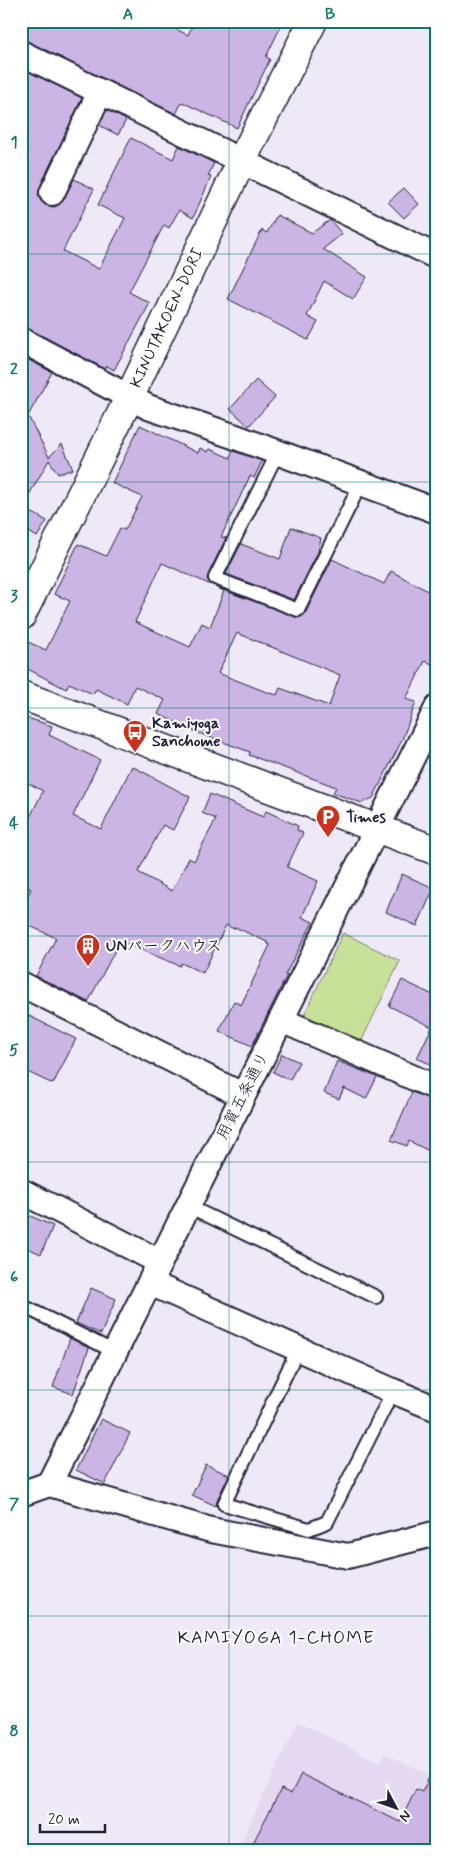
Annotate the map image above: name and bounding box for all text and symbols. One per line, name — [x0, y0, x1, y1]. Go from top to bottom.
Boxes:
text: A — [123, 4, 133, 25]
text: B — [325, 4, 335, 25]
text: 1 — [10, 132, 18, 153]
street label: KINUTAKOEN-DORI — [125, 245, 209, 391]
text: 2 — [10, 359, 18, 380]
text: 3 — [10, 586, 18, 607]
place label: Kamiyoga Sanchome — [152, 713, 221, 752]
bus stop icon: Kamiyoga Sanchome — [122, 719, 148, 753]
parking icon: Times — [315, 804, 341, 838]
place label: Times — [346, 807, 387, 828]
text: 4 — [9, 813, 19, 834]
building icon: UNパークハウス — [75, 933, 101, 967]
place label: UNパークハウス — [106, 936, 222, 957]
text: 5 — [9, 1040, 19, 1061]
street label: 用賀五条通り — [212, 1048, 274, 1144]
text: 6 — [10, 1267, 18, 1288]
text: 7 — [9, 1494, 19, 1515]
district label: KAMIYOGA 1-CHOME — [177, 1626, 375, 1650]
text: 8 — [9, 1721, 19, 1742]
north arrow — [370, 1784, 420, 1834]
scale bar — [40, 1801, 105, 1833]
text: N — [395, 1806, 415, 1825]
text: 20 m — [48, 1810, 80, 1830]

